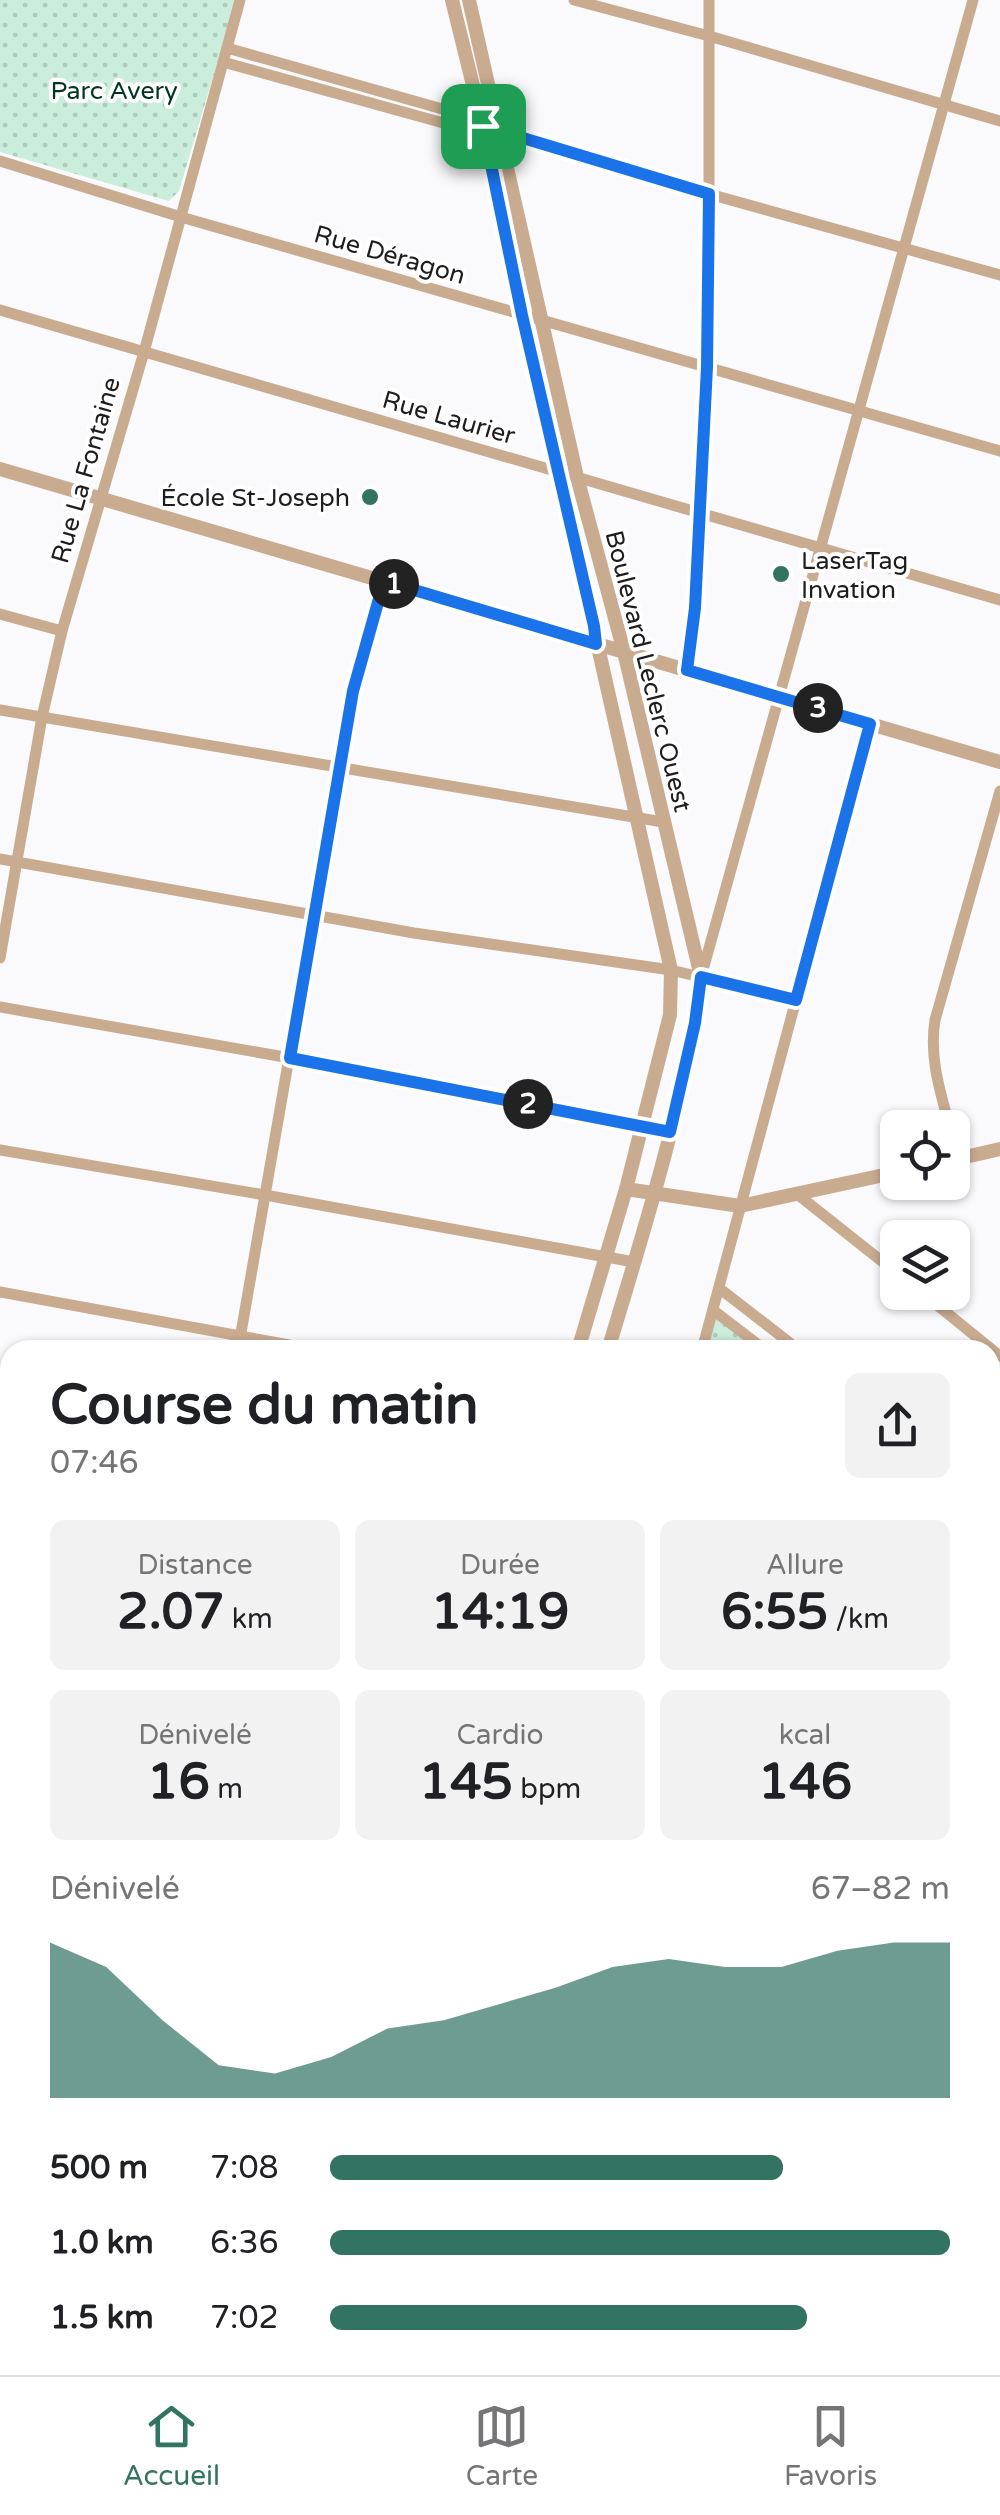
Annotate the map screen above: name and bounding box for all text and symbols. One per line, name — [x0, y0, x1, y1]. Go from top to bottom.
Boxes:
park label: Parc Avery — [50, 76, 178, 106]
pin — [441, 84, 526, 169]
icon: arrive — [456, 99, 511, 154]
street label: Rue Déragon — [311, 219, 469, 291]
street label: Rue La Fontaine — [45, 374, 127, 567]
street label: Rue Laurier — [379, 385, 519, 451]
place label: École St-Joseph — [160, 483, 350, 513]
marker: École St-Joseph — [359, 486, 381, 508]
street label: Boulevard Leclerc Ouest — [599, 528, 698, 815]
place label: LaserTag Invation — [801, 546, 908, 605]
pin: 1 — [369, 559, 419, 609]
marker: LaserTag Invation — [770, 563, 792, 585]
text: 1 — [385, 567, 403, 601]
pin: 3 — [793, 683, 843, 733]
text: 3 — [809, 691, 827, 725]
pin: 2 — [503, 1079, 553, 1129]
text: 2 — [519, 1087, 537, 1121]
map controls — [880, 1110, 970, 1310]
button: locate — [880, 1110, 970, 1200]
button: layers — [880, 1220, 970, 1310]
text: Course du matin — [50, 1373, 479, 1439]
button: share — [845, 1373, 950, 1478]
text: 07:46 — [50, 1444, 139, 1482]
text: Distance — [137, 1548, 253, 1582]
text: Durée — [460, 1548, 540, 1582]
text: Allure — [766, 1548, 844, 1582]
text: 2.07 — [117, 1582, 224, 1642]
text: 14:19 — [431, 1582, 569, 1642]
text: 6:55 — [721, 1582, 828, 1642]
text: km — [224, 1602, 273, 1636]
text: /km — [828, 1602, 889, 1636]
text: Dénivelé — [138, 1718, 252, 1752]
text: Cardio — [456, 1718, 544, 1752]
text: kcal — [779, 1718, 831, 1752]
text: 16 — [147, 1752, 210, 1812]
text: 145 — [419, 1752, 513, 1812]
text: 146 — [758, 1752, 852, 1812]
text: m — [210, 1772, 243, 1806]
text: bpm — [513, 1772, 581, 1806]
text: Dénivelé — [50, 1870, 180, 1908]
text: 67–82 m — [811, 1870, 950, 1908]
text: 500 m — [50, 2149, 148, 2187]
text: 7:08 — [210, 2149, 279, 2187]
text: 1.0 km — [50, 2224, 154, 2262]
text: 6:36 — [210, 2224, 279, 2262]
text: 1.5 km — [50, 2299, 154, 2337]
text: 7:02 — [210, 2299, 279, 2337]
tab: Accueil — [123, 2399, 220, 2493]
tab: Carte — [466, 2399, 538, 2493]
tab: Favoris — [784, 2399, 877, 2493]

